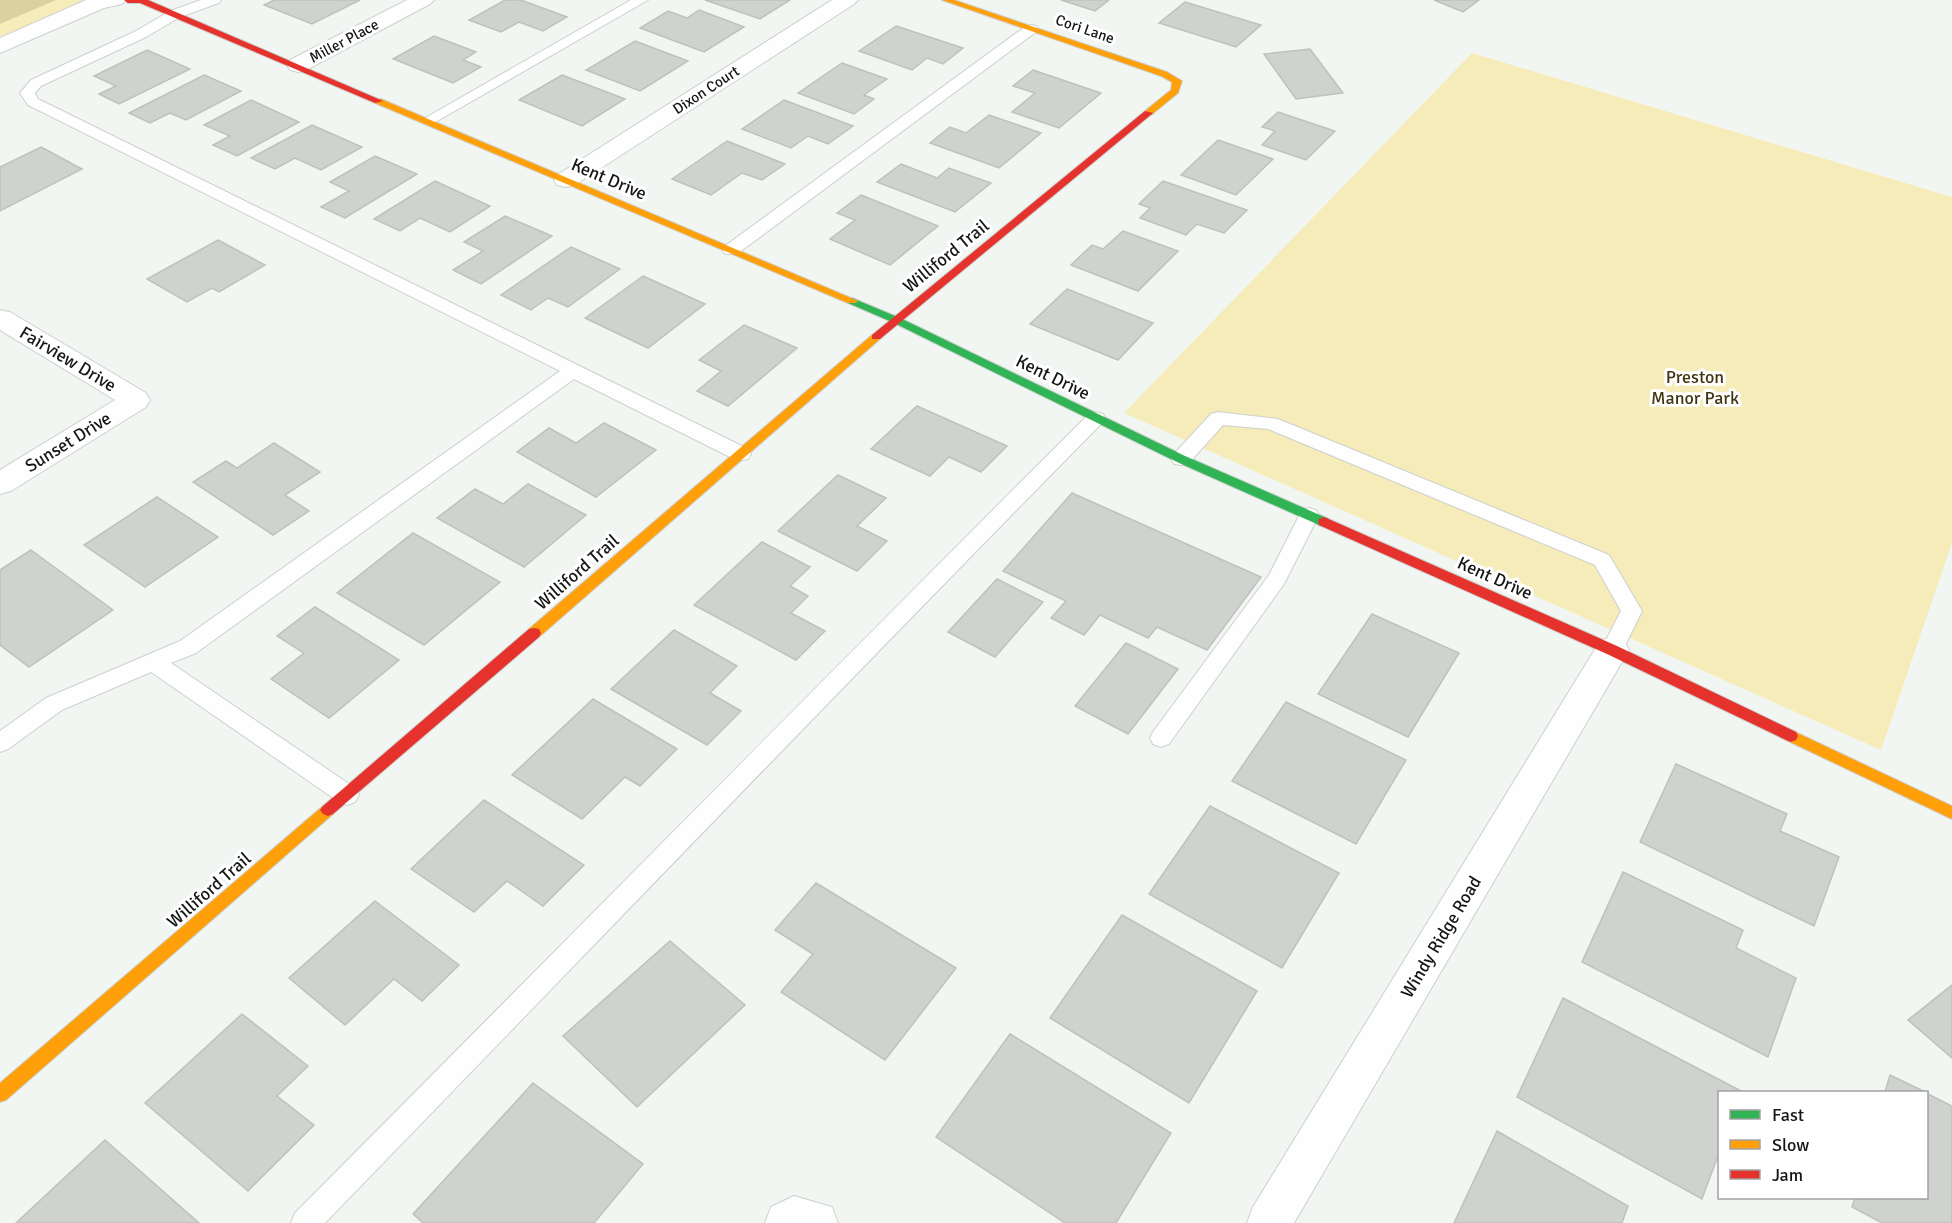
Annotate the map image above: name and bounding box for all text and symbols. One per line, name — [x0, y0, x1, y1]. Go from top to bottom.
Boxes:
street label: Cori Lane — [1053, 11, 1117, 47]
street label: Miller Place — [306, 15, 382, 67]
street label: Dixon Court — [669, 62, 743, 118]
street label: Kent Drive — [568, 153, 650, 205]
street label: Williford Trail — [899, 215, 993, 297]
street label: Fairview Drive — [16, 322, 120, 396]
street label: Kent Drive — [1012, 350, 1094, 404]
park label: Preston Manor Park — [1651, 366, 1739, 409]
street label: Sunset Drive — [21, 407, 115, 477]
street label: Williford Trail — [530, 530, 624, 614]
street label: Kent Drive — [1454, 552, 1536, 604]
street label: Williford Trail — [162, 848, 256, 932]
street label: Windy Ridge Road — [1396, 872, 1486, 1002]
legend — [1718, 1091, 1928, 1199]
text: Fast — [1772, 1104, 1804, 1126]
text: Slow — [1772, 1134, 1809, 1156]
text: Jam — [1772, 1164, 1803, 1186]

